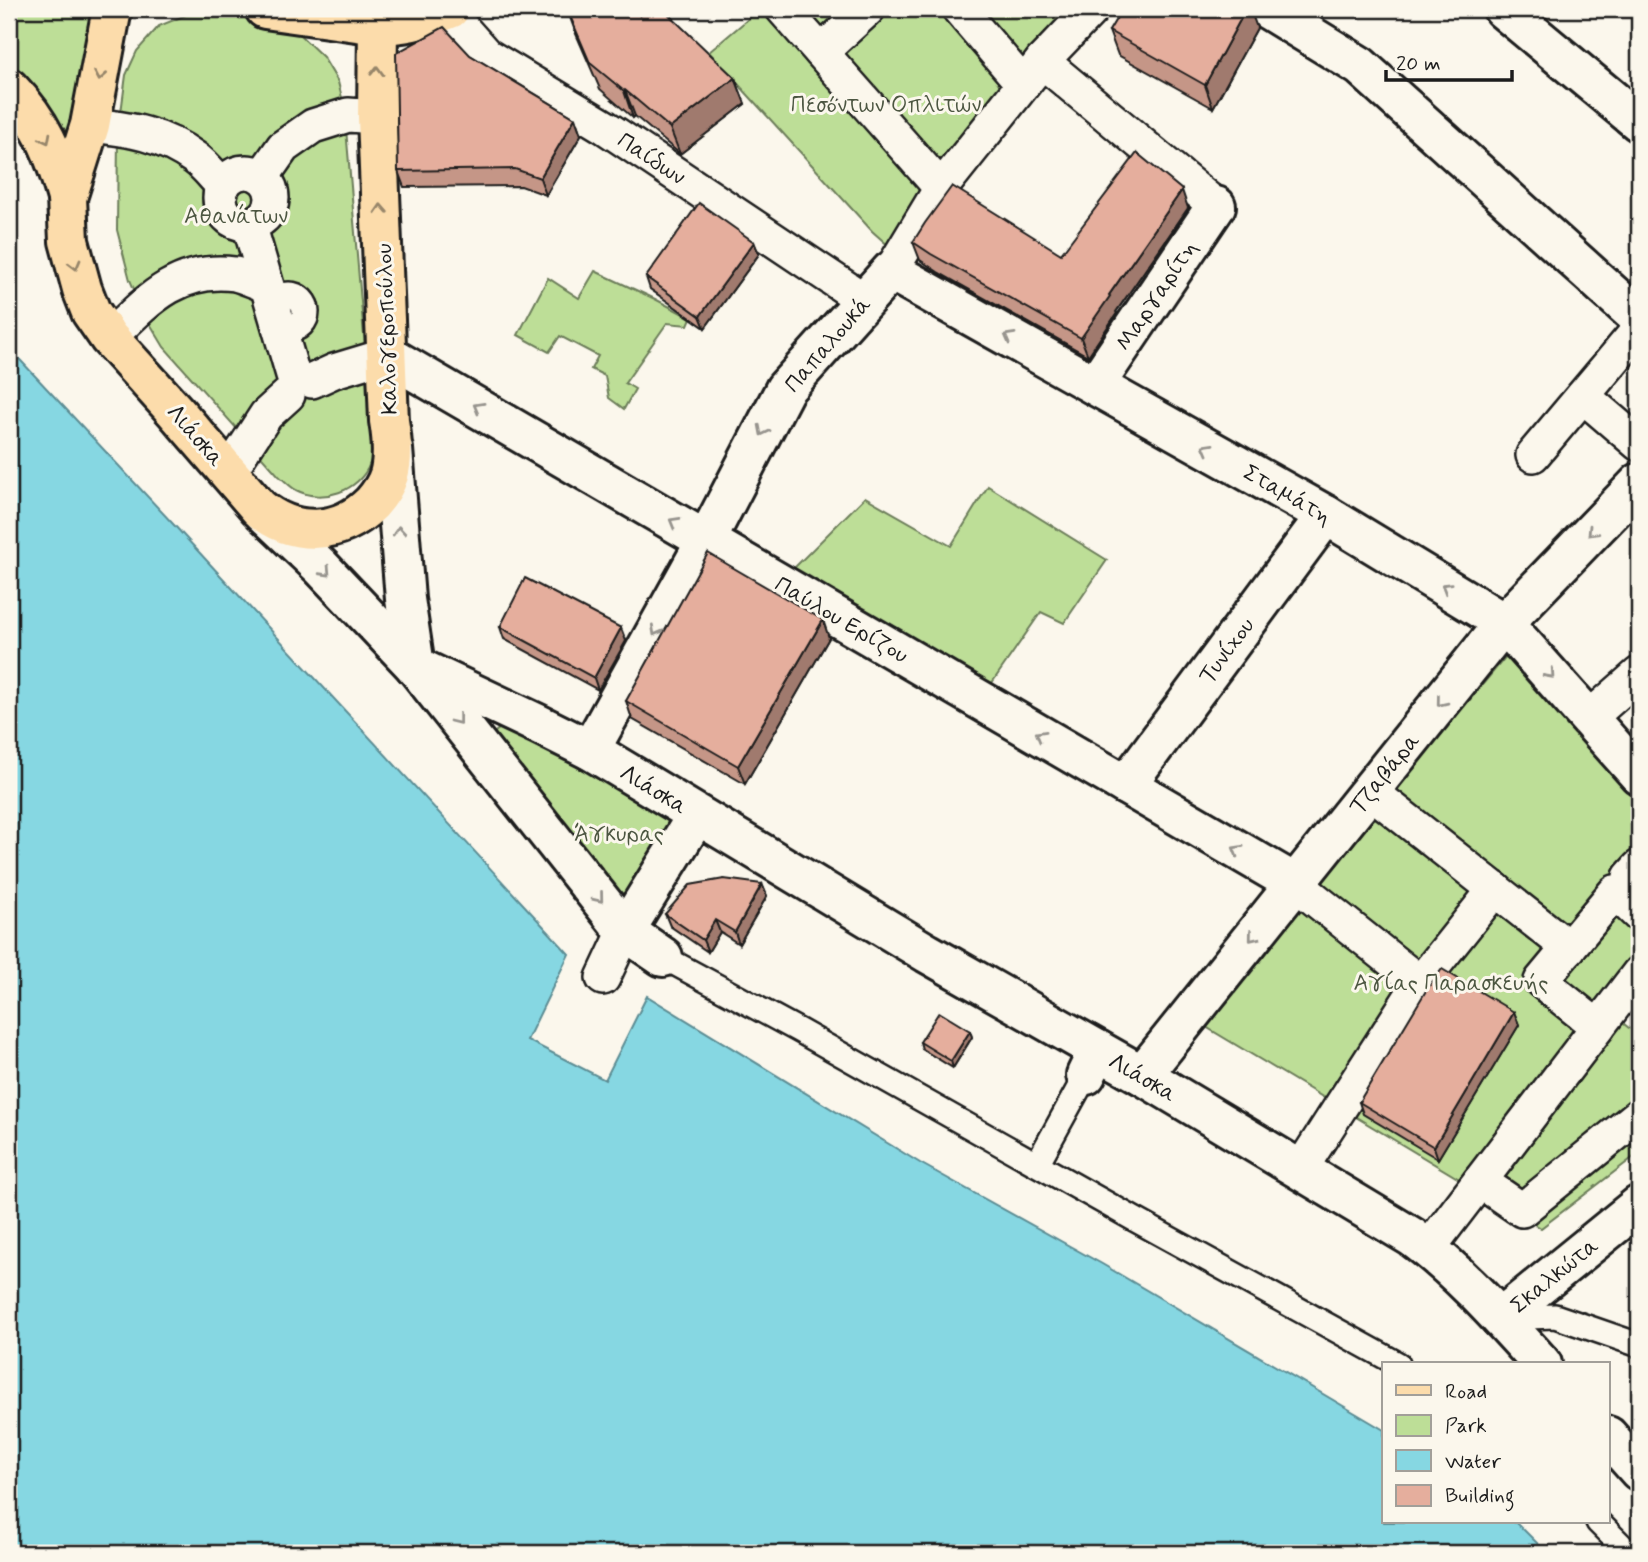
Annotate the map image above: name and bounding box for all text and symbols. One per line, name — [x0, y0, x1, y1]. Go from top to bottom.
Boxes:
scale bar — [1386, 38, 1512, 82]
text: 20 m — [1396, 50, 1441, 78]
one-way arrow — [369, 65, 385, 76]
one-way arrow — [93, 70, 108, 82]
park label: Πεσόντων Οπλιτών — [791, 91, 981, 121]
street label: Παίδων — [611, 126, 691, 193]
one-way arrow — [37, 132, 51, 144]
park label: Αθανάτων — [184, 202, 288, 232]
one-way arrow — [373, 203, 388, 214]
street label: Μαργαρίτη — [1110, 235, 1206, 357]
street label: Καλογεροπούλου — [370, 243, 406, 415]
one-way arrow — [67, 259, 81, 271]
street label: Παπαλουκά — [779, 291, 878, 400]
one-way arrow — [1004, 332, 1016, 345]
street label: Λιάσκα — [159, 399, 230, 474]
one-way arrow — [472, 403, 485, 416]
one-way arrow — [758, 423, 772, 436]
one-way arrow — [1202, 443, 1215, 456]
street label: Σταμάτη — [1237, 458, 1337, 533]
one-way arrow — [669, 517, 682, 530]
one-way arrow — [1587, 524, 1600, 537]
one-way arrow — [392, 525, 407, 536]
one-way arrow — [317, 564, 330, 577]
street label: Παύλου Ερίζου — [769, 570, 913, 671]
one-way arrow — [1441, 583, 1454, 596]
street label: Τυνίχου — [1193, 612, 1262, 690]
one-way arrow — [651, 624, 664, 636]
one-way arrow — [1542, 666, 1554, 679]
one-way arrow — [1437, 694, 1449, 707]
one-way arrow — [449, 712, 462, 724]
street label: Τζαβάρα — [1344, 727, 1428, 821]
one-way arrow — [1035, 730, 1048, 743]
street label: Λιάσκα — [614, 759, 692, 823]
park label: Άγκυρας — [574, 820, 664, 850]
one-way arrow — [1231, 845, 1244, 858]
one-way arrow — [590, 890, 603, 902]
one-way arrow — [1249, 929, 1261, 942]
park label: Αγίας Παρασκευής — [1354, 969, 1548, 999]
street label: Λιάσκα — [1103, 1047, 1181, 1110]
street label: Σκαλκώτα — [1505, 1232, 1606, 1321]
legend — [1382, 1362, 1610, 1524]
text: Road — [1445, 1378, 1487, 1406]
text: Park — [1445, 1412, 1487, 1440]
text: Water — [1445, 1448, 1501, 1476]
text: Building — [1445, 1482, 1515, 1512]

